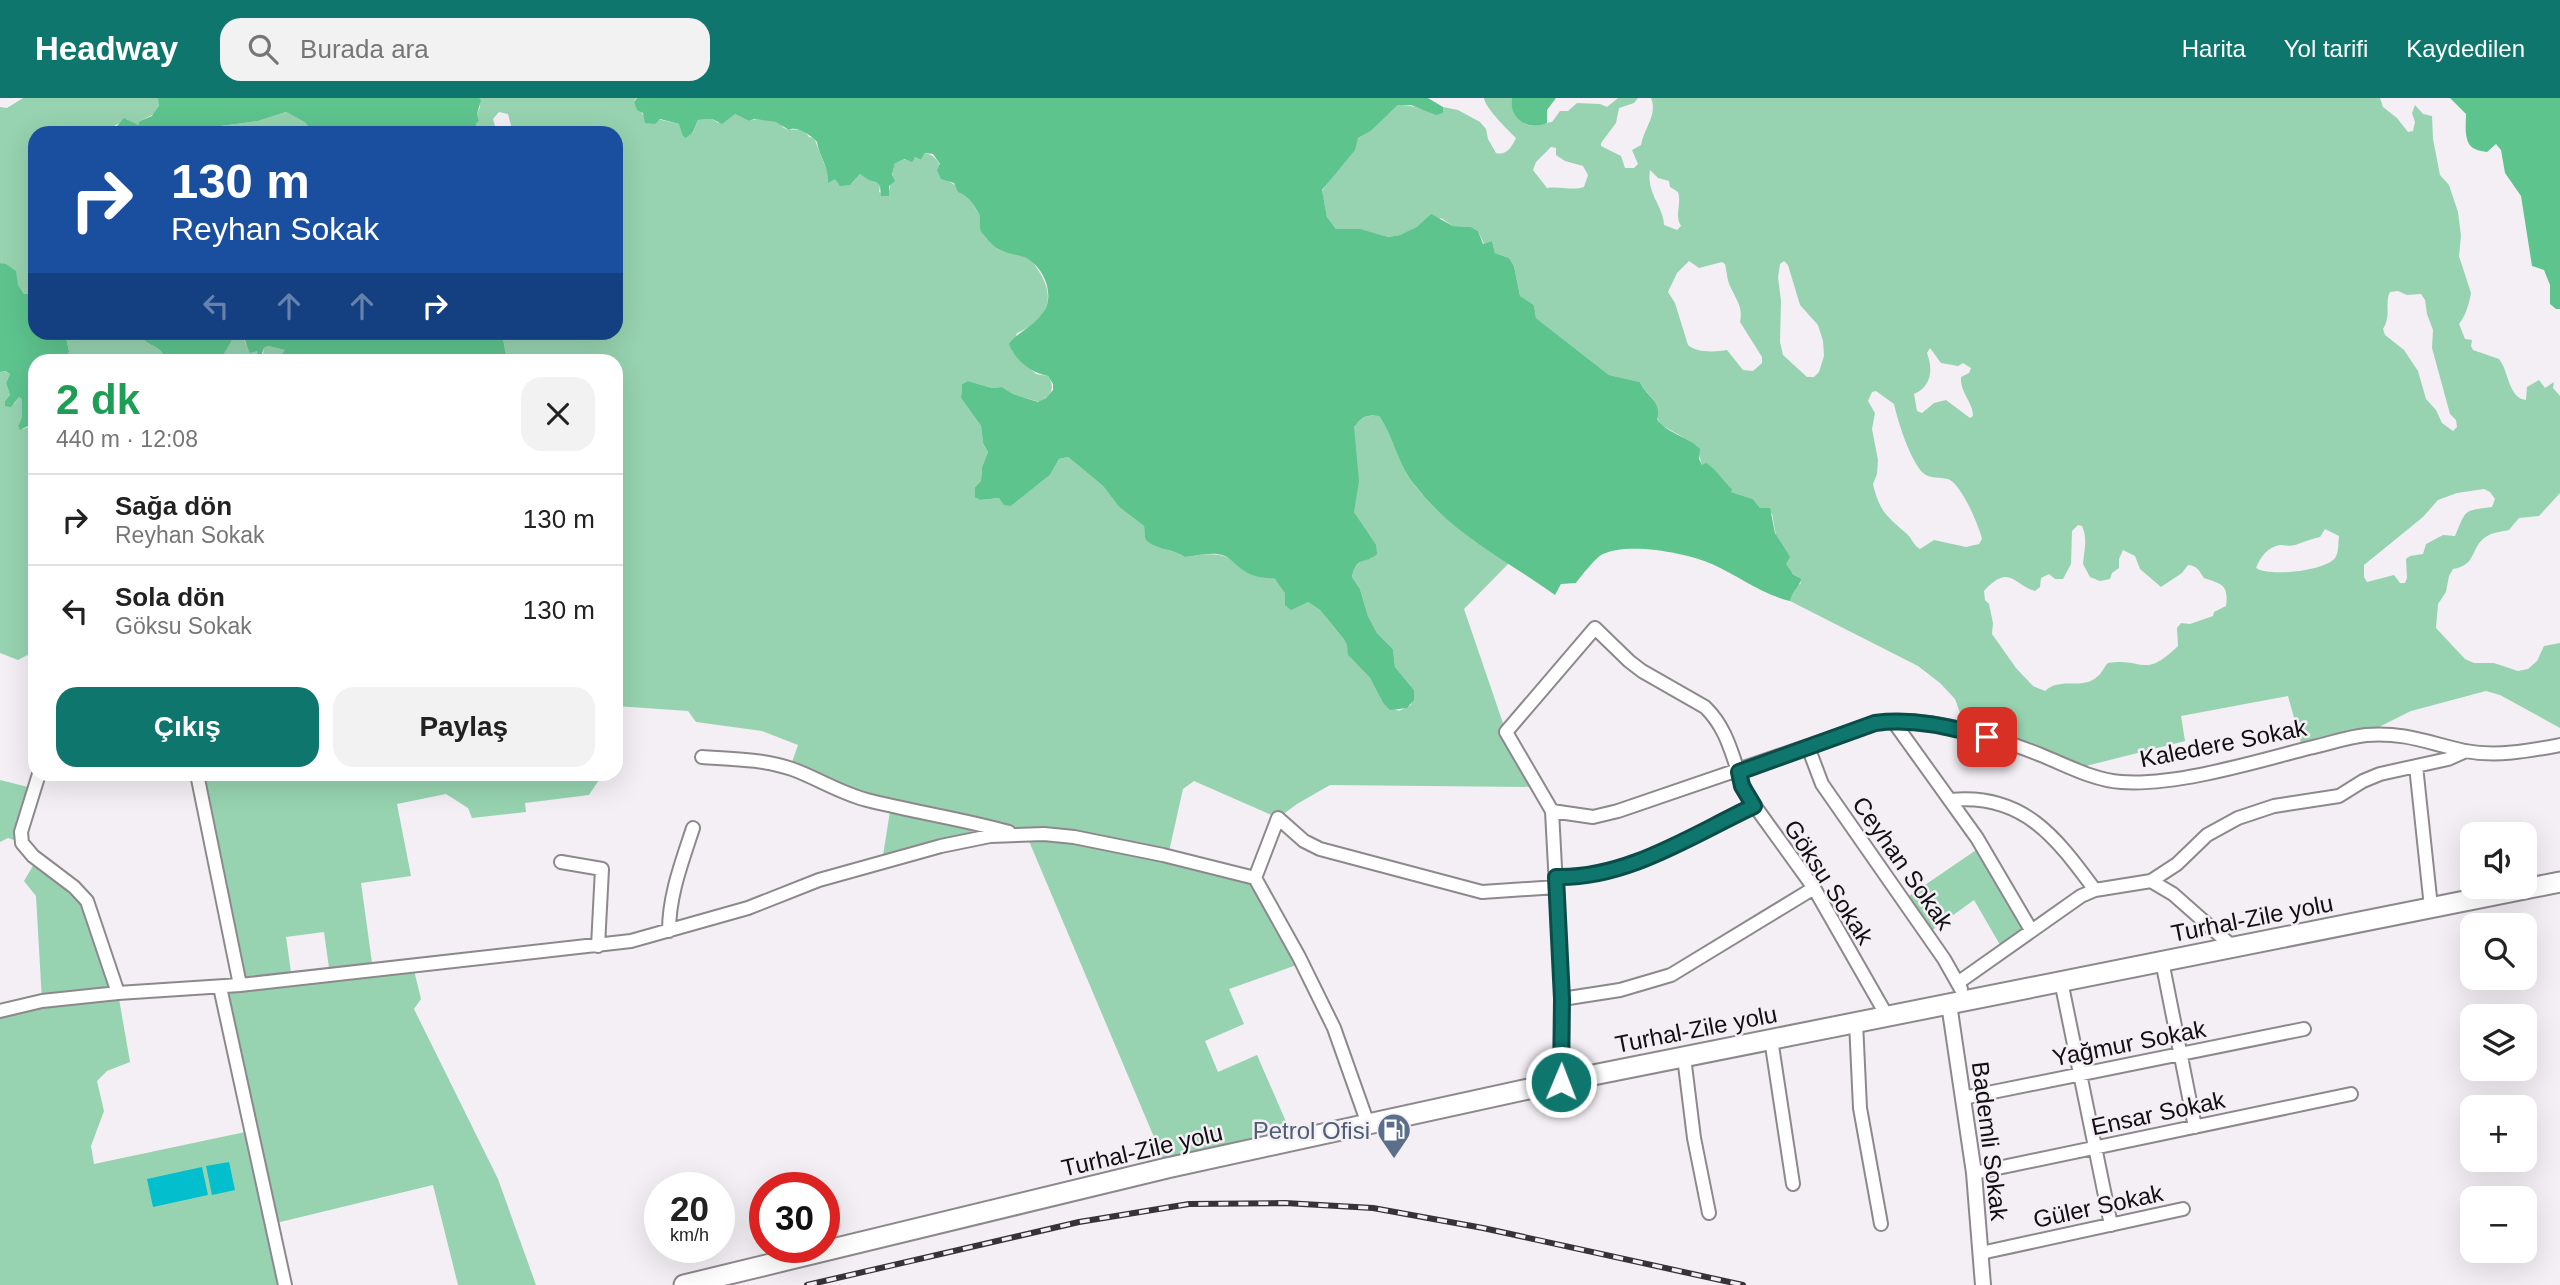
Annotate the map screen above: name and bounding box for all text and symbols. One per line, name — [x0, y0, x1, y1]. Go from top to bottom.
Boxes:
search box — [220, 18, 710, 81]
text: Headway — [35, 30, 178, 67]
icon: search — [244, 30, 282, 68]
text: Burada ara — [300, 34, 429, 64]
text: Harita — [2182, 35, 2246, 62]
text: Yol tarifi — [2284, 35, 2368, 62]
text: Kaydedilen — [2406, 35, 2525, 62]
icon: right — [56, 154, 147, 245]
text: 130 m — [171, 154, 310, 208]
text: Reyhan Sokak — [171, 211, 379, 247]
icon: left — [197, 287, 235, 325]
icon: ahead — [270, 287, 308, 325]
icon: ahead — [343, 287, 381, 325]
icon: right — [416, 287, 454, 325]
text: 2 dk — [56, 376, 140, 423]
button: close — [521, 377, 595, 451]
text: 440 m · 12:08 — [56, 426, 198, 452]
text: Sağa dön — [115, 491, 232, 521]
icon: right — [56, 501, 94, 539]
text: 130 m — [523, 504, 595, 534]
text: Reyhan Sokak — [115, 522, 265, 548]
text: Sola dön — [115, 582, 225, 612]
icon: left — [56, 592, 94, 630]
text: 130 m — [523, 595, 595, 625]
text: Göksu Sokak — [115, 613, 252, 639]
button: Çıkış — [56, 687, 319, 767]
button: Paylaş — [333, 687, 595, 767]
pin — [1957, 707, 2017, 767]
street label: Kaledere Sokak — [2137, 713, 2310, 772]
icon: arrive — [1968, 718, 2006, 756]
street label: Ceyhan Sokak — [1847, 791, 1959, 935]
street label: Göksu Sokak — [1779, 815, 1880, 950]
map controls — [2460, 822, 2537, 1263]
button: sound — [2460, 822, 2537, 899]
street label: Turhal-Zile yolu — [2169, 889, 2335, 947]
button: search — [2460, 913, 2537, 990]
street label: Turhal-Zile yolu — [1613, 1000, 1779, 1058]
button: layers — [2460, 1004, 2537, 1081]
street label: Yağmur Sokak — [2050, 1015, 2209, 1071]
position arrow — [1524, 1045, 1598, 1119]
street label: Bademli Sokak — [1967, 1060, 2013, 1223]
street label: Ensar Sokak — [2089, 1085, 2228, 1140]
button: + — [2460, 1095, 2537, 1172]
fuel station icon: Petrol Ofisi — [1375, 1111, 1413, 1160]
place label: Petrol Ofisi — [1253, 1117, 1370, 1144]
street label: Turhal-Zile yolu — [1059, 1118, 1225, 1182]
speed limit sign: 30 — [749, 1172, 840, 1263]
street label: Güler Sokak — [2031, 1179, 2166, 1233]
button: − — [2460, 1186, 2537, 1263]
text: 20 — [670, 1189, 709, 1228]
text: km/h — [670, 1225, 709, 1245]

